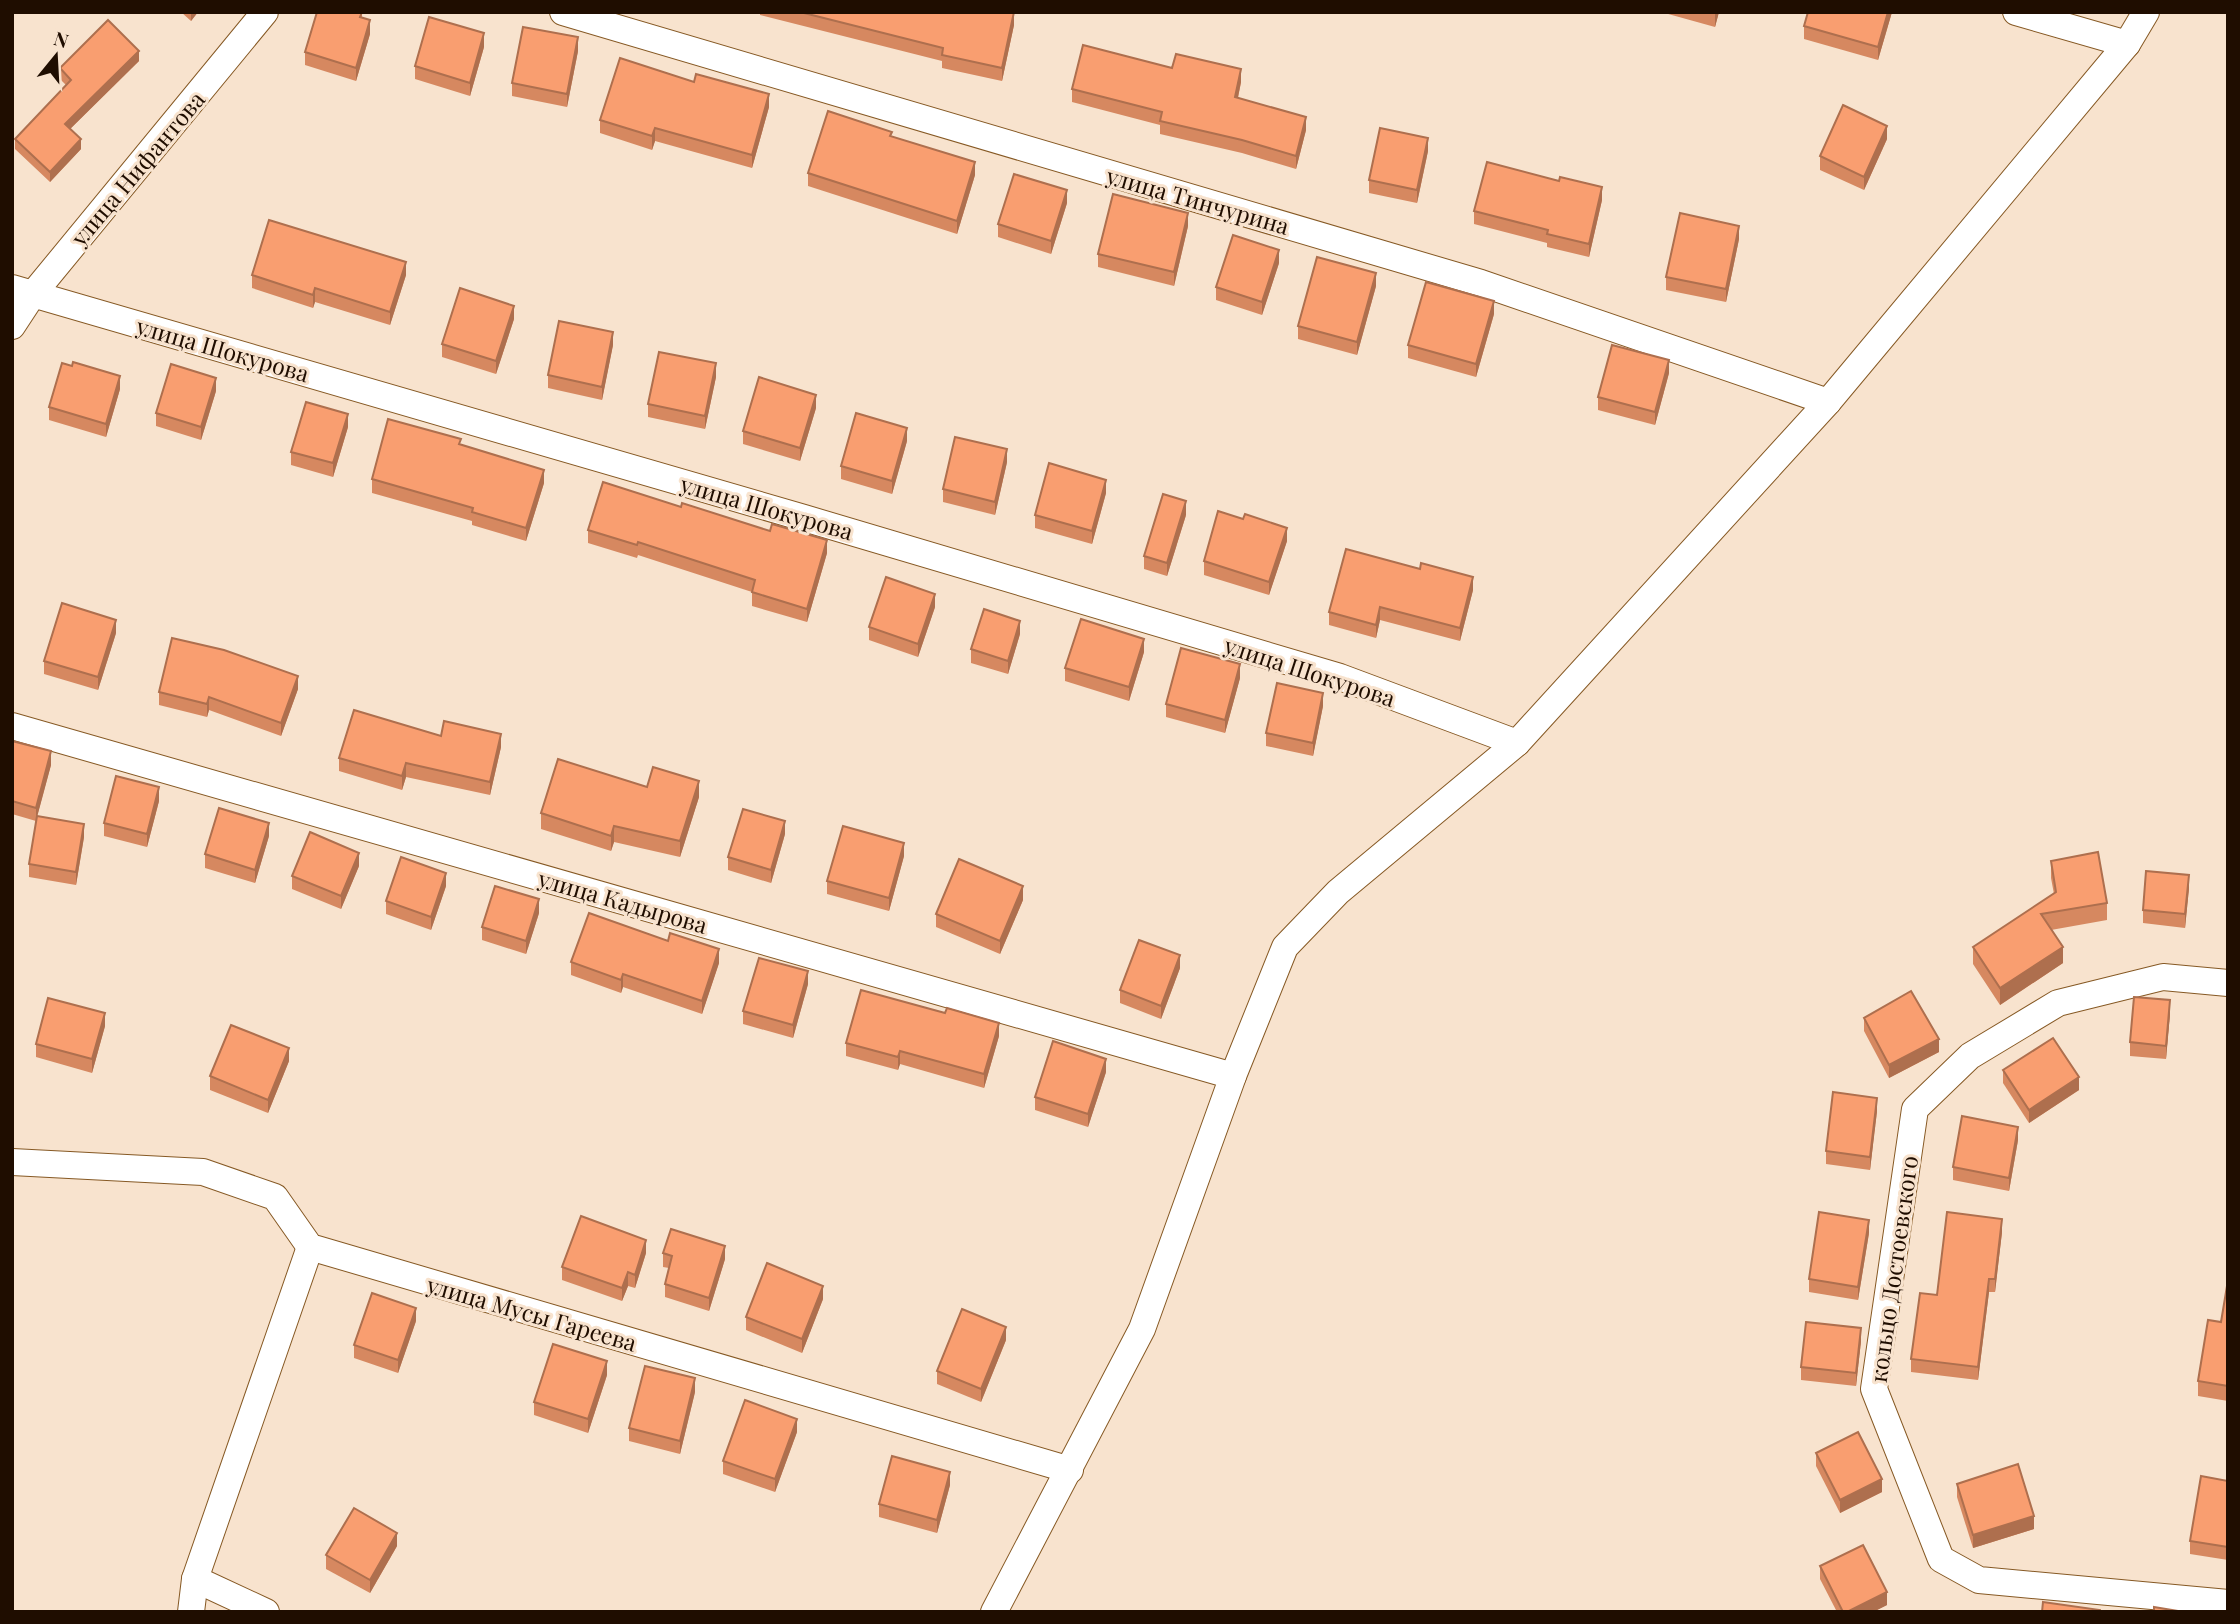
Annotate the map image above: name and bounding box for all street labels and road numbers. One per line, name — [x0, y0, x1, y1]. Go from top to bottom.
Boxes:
street label: улица Нифантова — [62, 84, 211, 253]
street label: улица Тинчурина — [1102, 159, 1293, 241]
street label: улица Шокурова — [132, 309, 313, 389]
street label: улица Шокурова — [676, 467, 857, 547]
street label: улица Шокурова — [1220, 628, 1400, 713]
street label: улица Кадырова — [534, 862, 712, 940]
street label: кольцо Достоевского — [1862, 1154, 1924, 1384]
street label: улица Мусы Гареева — [423, 1268, 641, 1358]

